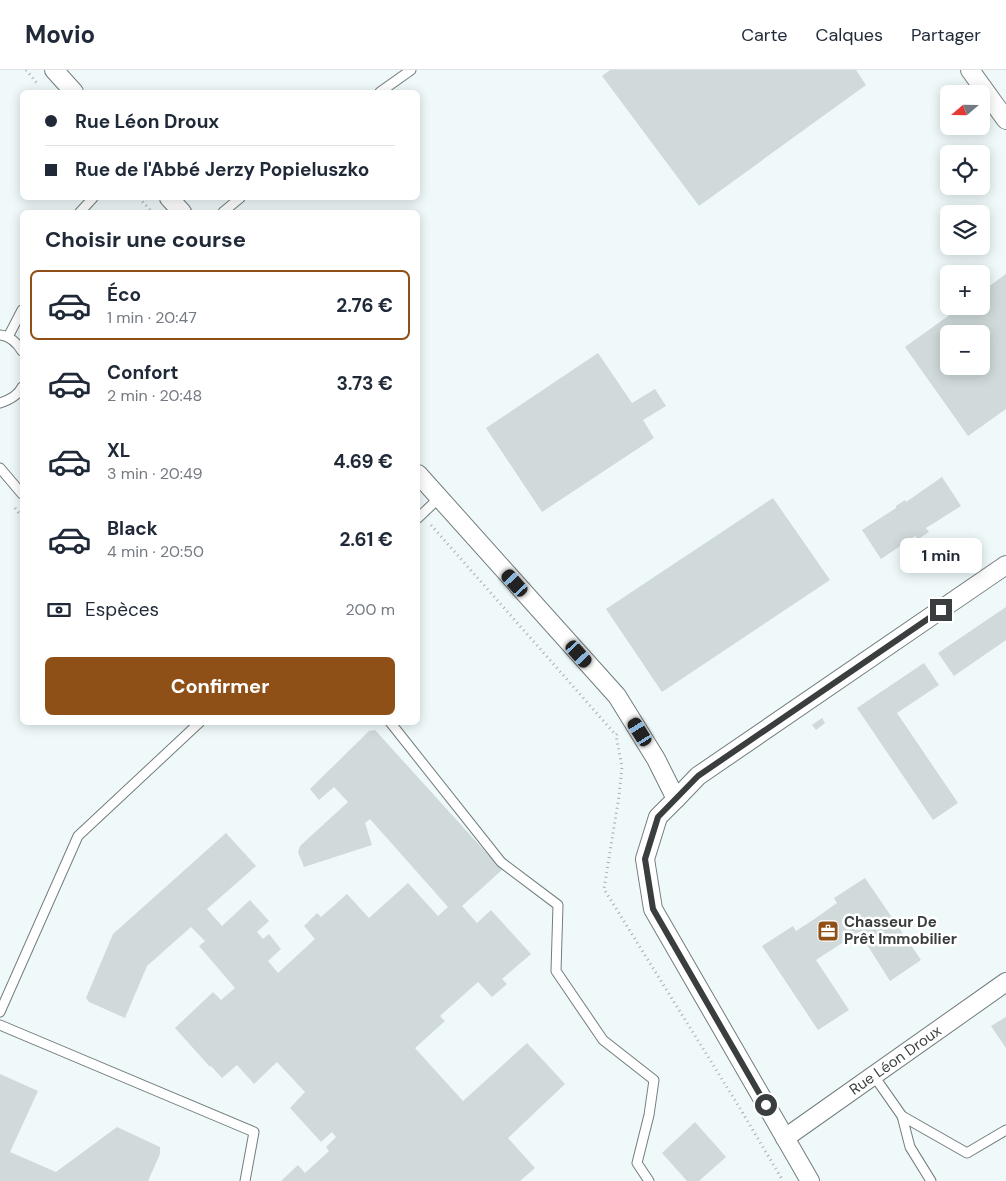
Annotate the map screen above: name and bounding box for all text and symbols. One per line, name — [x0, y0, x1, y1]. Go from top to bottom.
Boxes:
text: Movio — [25, 19, 95, 50]
text: Carte — [741, 23, 788, 47]
text: Calques — [816, 23, 883, 47]
text: Partager — [911, 23, 981, 47]
north arrow — [940, 85, 990, 135]
map controls — [940, 85, 990, 375]
text: Rue Léon Droux — [75, 109, 219, 134]
button: locate — [940, 145, 990, 195]
text: Rue de l'Abbé Jerzy Popieluszko — [75, 157, 369, 182]
button: layers — [940, 205, 990, 255]
text: Choisir une course — [45, 225, 246, 254]
button: + — [940, 265, 990, 315]
text: Éco — [107, 282, 141, 307]
icon: car — [47, 283, 92, 328]
text: 2.76 € — [336, 293, 393, 318]
text: 1 min · 20:47 — [107, 307, 197, 328]
button: − — [940, 325, 990, 375]
text: Confort — [107, 360, 179, 385]
icon: car — [47, 361, 92, 406]
text: 3.73 € — [336, 371, 393, 396]
text: 2 min · 20:48 — [107, 385, 202, 406]
text: XL — [107, 438, 130, 463]
icon: car — [47, 439, 92, 484]
text: 4.69 € — [333, 449, 393, 474]
text: 3 min · 20:49 — [107, 463, 203, 484]
text: Black — [107, 516, 158, 541]
icon: car — [47, 517, 92, 562]
text: 2.61 € — [339, 527, 393, 552]
callout: 1 min — [900, 538, 982, 572]
text: 4 min · 20:50 — [107, 541, 204, 562]
text: 1 min — [922, 545, 960, 566]
car — [499, 567, 530, 599]
icon: cash — [45, 596, 73, 624]
text: Espèces — [85, 597, 159, 622]
text: 200 m — [346, 599, 395, 620]
route end — [930, 599, 952, 621]
car — [563, 638, 594, 670]
button: Confirmer — [45, 657, 395, 715]
car — [625, 715, 654, 749]
place label: Chasseur De Prêt Immobilier — [844, 912, 957, 949]
office icon: Chasseur De Prêt Immobilier — [816, 919, 840, 943]
street label: Rue Léon Droux — [845, 1020, 946, 1100]
route start — [755, 1094, 777, 1116]

